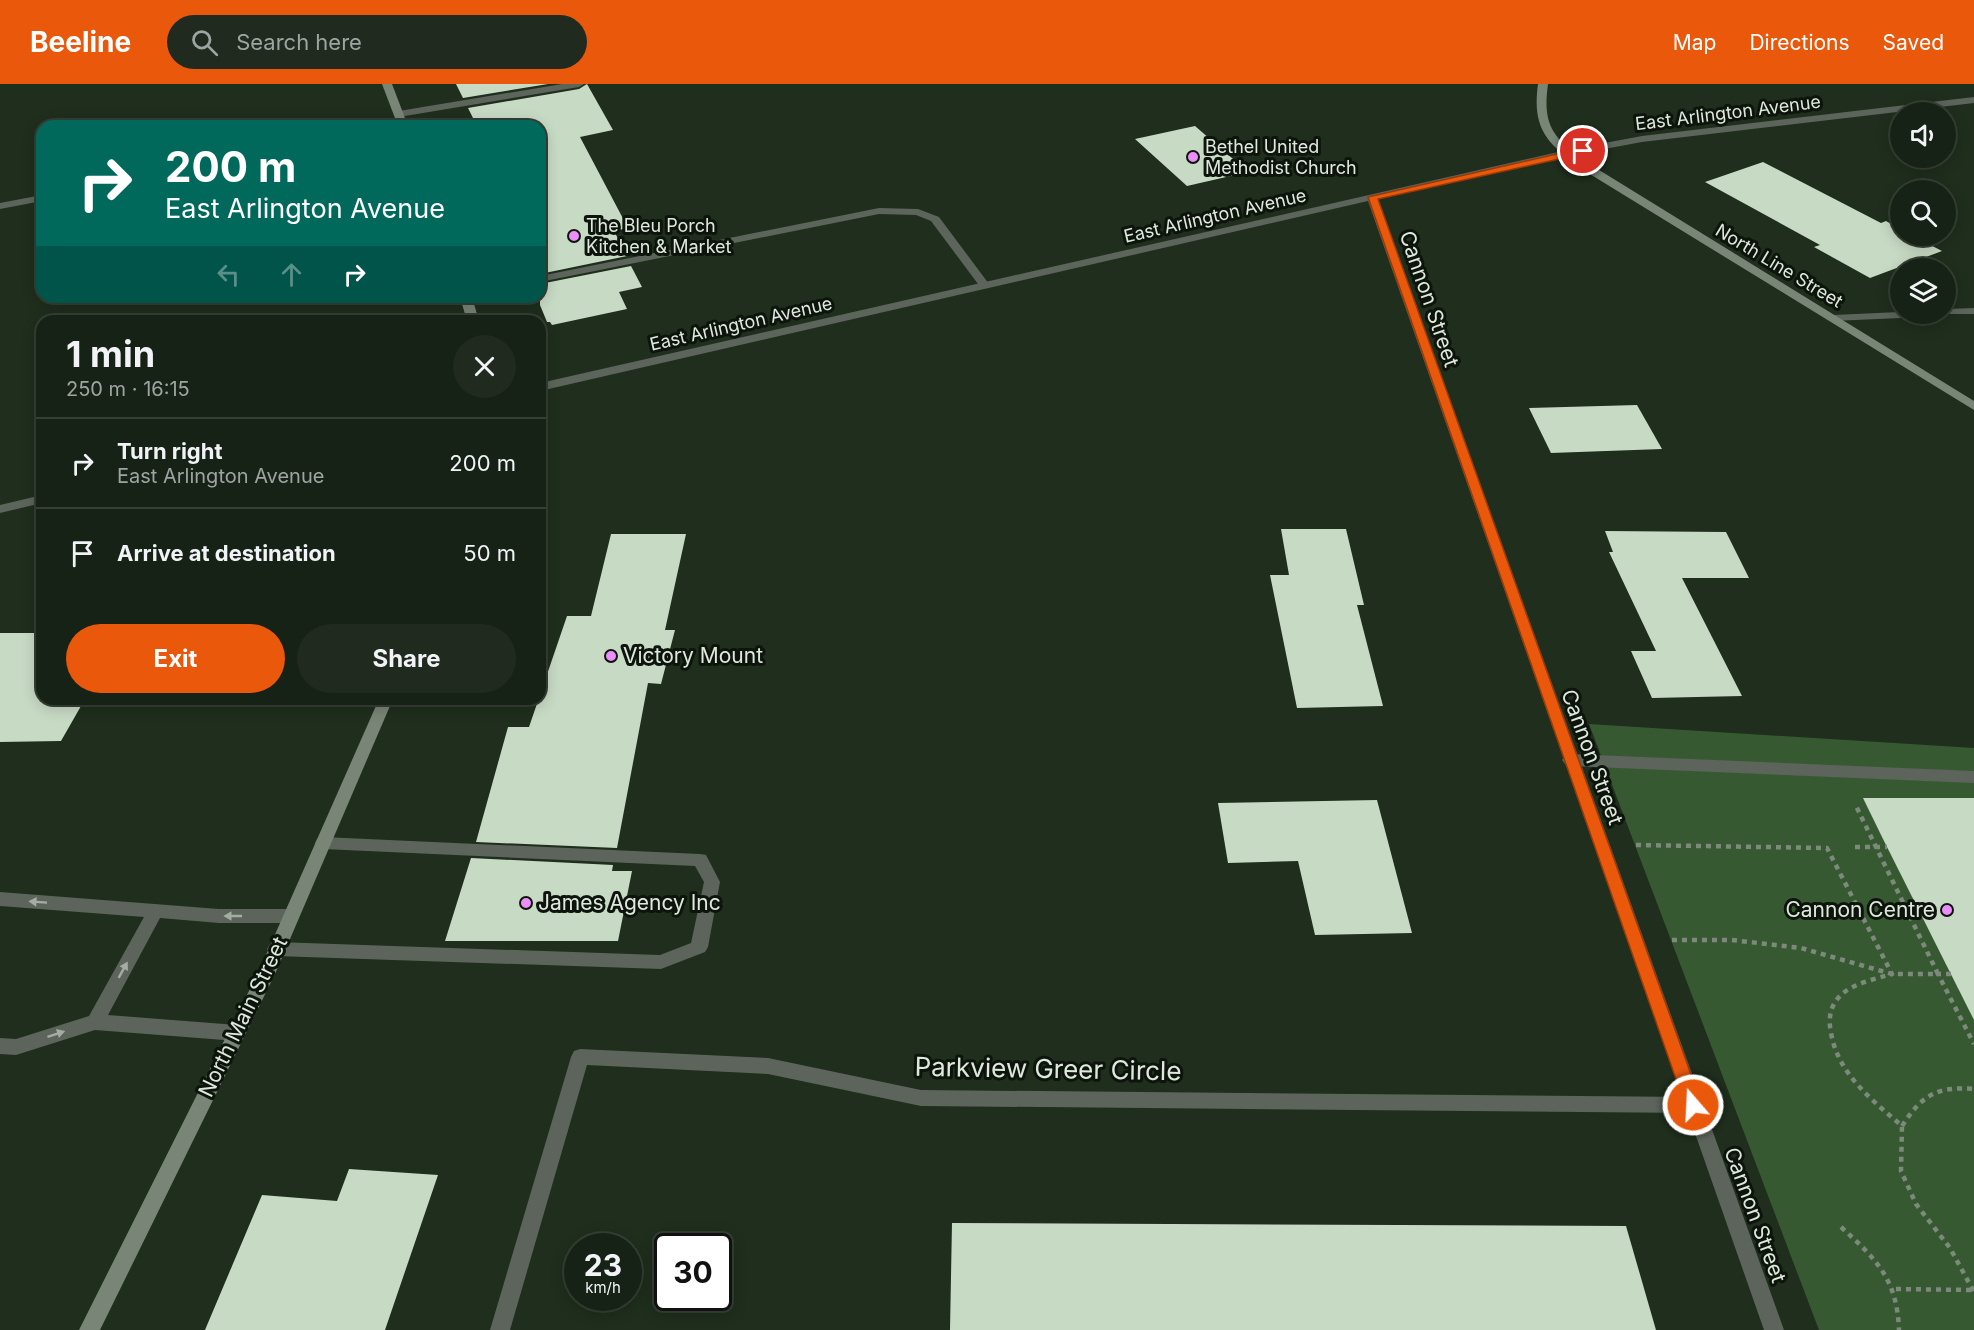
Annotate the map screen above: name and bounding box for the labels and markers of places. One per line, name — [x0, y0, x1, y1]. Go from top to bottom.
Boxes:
pin — [1557, 125, 1608, 176]
place label: Bethel United Methodist Church — [1205, 136, 1357, 178]
marker: Bethel United Methodist Church — [1186, 150, 1200, 164]
place label: The Bleu Porch Kitchen & Market — [586, 215, 732, 257]
marker: The Bleu Porch Kitchen & Market — [567, 229, 581, 243]
place label: Victory Mount — [623, 643, 763, 668]
marker: Victory Mount — [604, 649, 618, 663]
place label: James Agency Inc — [538, 890, 721, 915]
marker: James Agency Inc — [519, 896, 533, 910]
place label: Cannon Centre — [1785, 897, 1935, 922]
marker: Cannon Centre — [1940, 903, 1954, 917]

